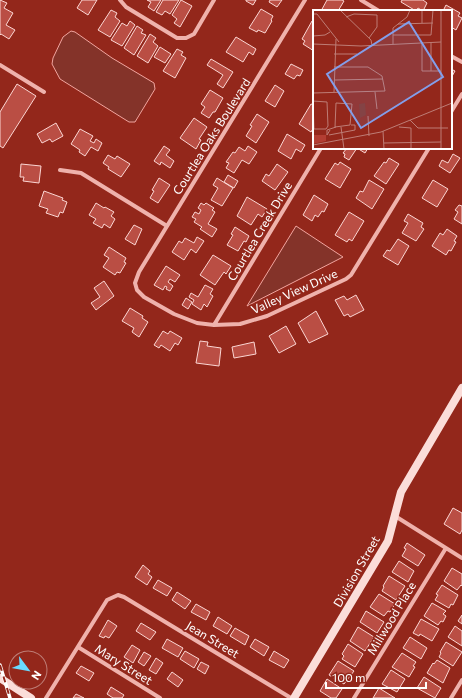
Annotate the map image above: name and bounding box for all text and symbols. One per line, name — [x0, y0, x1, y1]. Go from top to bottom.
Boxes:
inset map — [313, 10, 452, 149]
street label: Courtlea Oaks Boulevard — [169, 75, 253, 197]
street label: Courtlea Creek Drive — [224, 179, 294, 283]
street label: Valley View Drive — [249, 266, 339, 316]
street label: Division Street — [330, 533, 382, 609]
street label: Millwood Place — [364, 579, 418, 657]
street label: Jean Street — [184, 618, 242, 661]
street label: Mary Street — [93, 641, 155, 687]
north arrow — [8, 650, 48, 690]
scale bar — [326, 664, 426, 690]
text: N — [29, 669, 45, 683]
text: 100 m — [332, 670, 366, 684]

